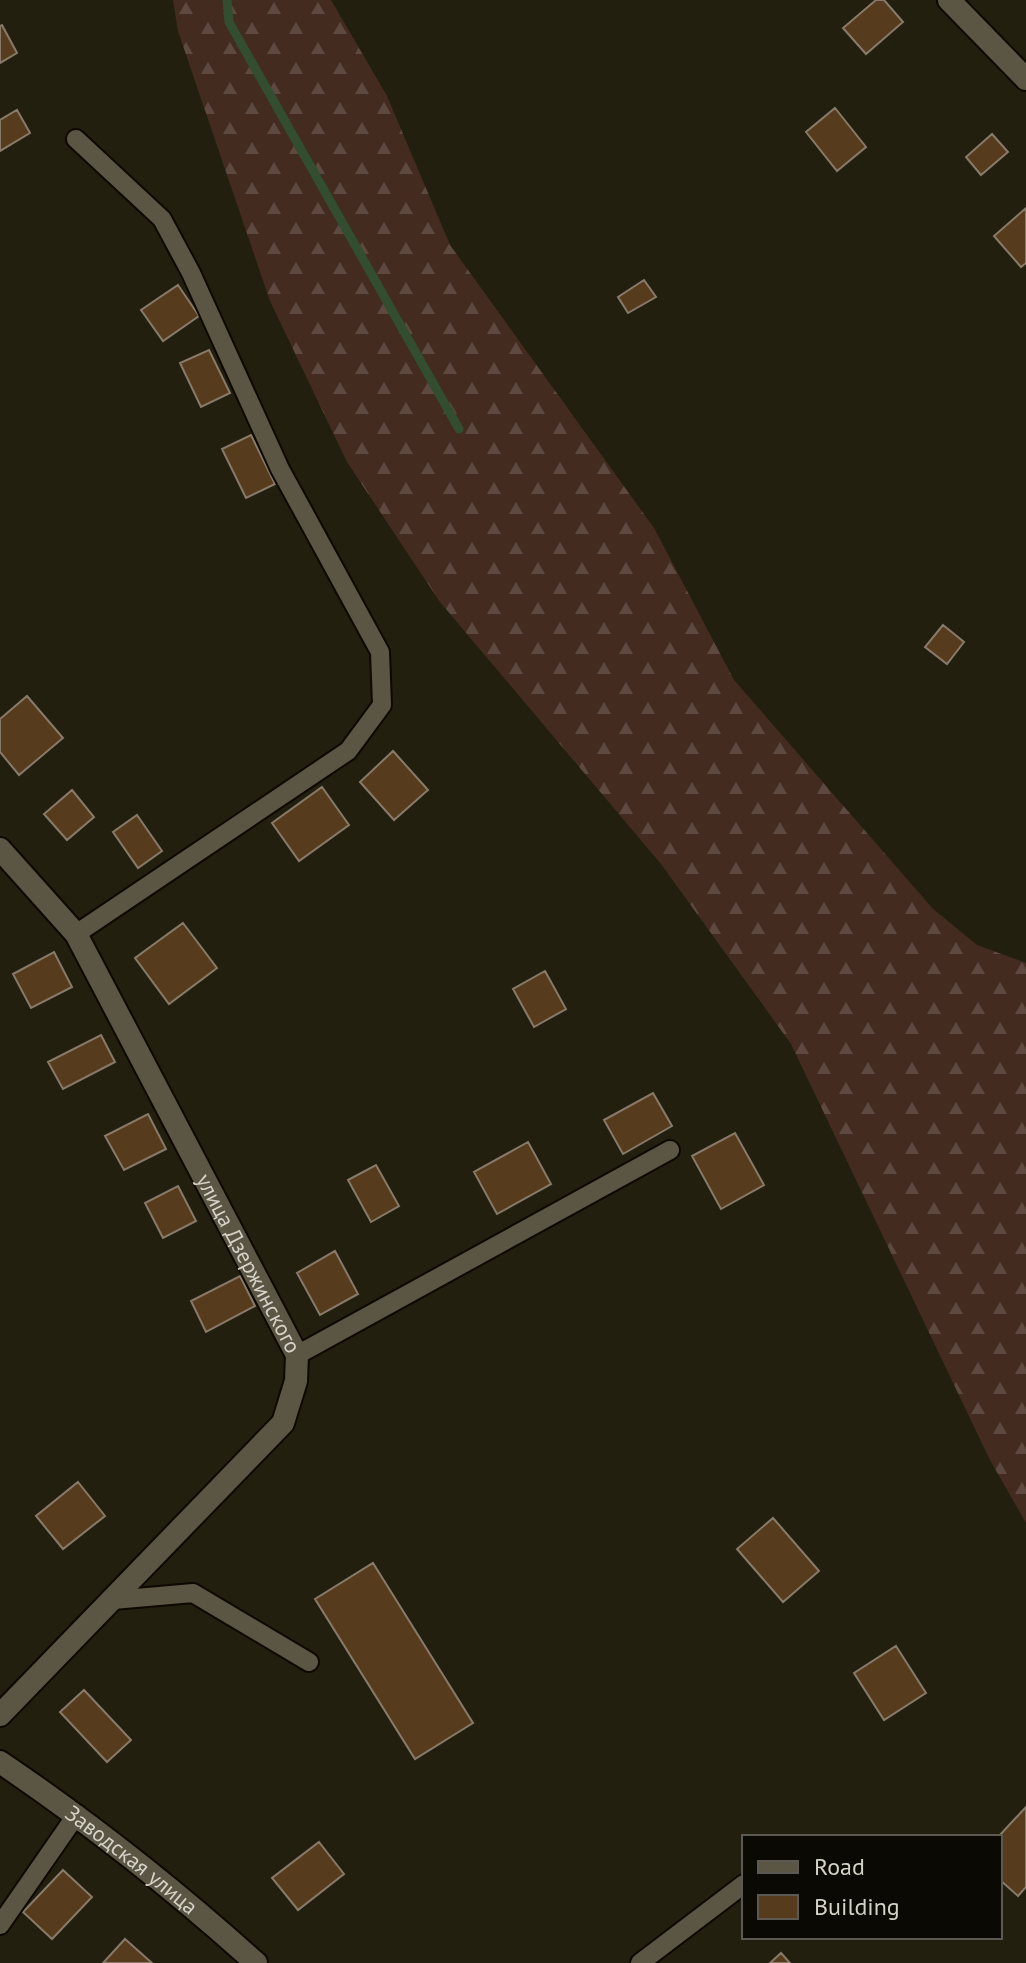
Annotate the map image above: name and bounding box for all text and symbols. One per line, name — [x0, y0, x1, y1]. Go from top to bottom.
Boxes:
street label: улица Дзержинского — [190, 1169, 307, 1358]
street label: Заводская улица — [60, 1799, 204, 1920]
legend — [742, 1835, 1002, 1939]
text: Road — [814, 1851, 865, 1882]
text: Building — [814, 1891, 900, 1922]

